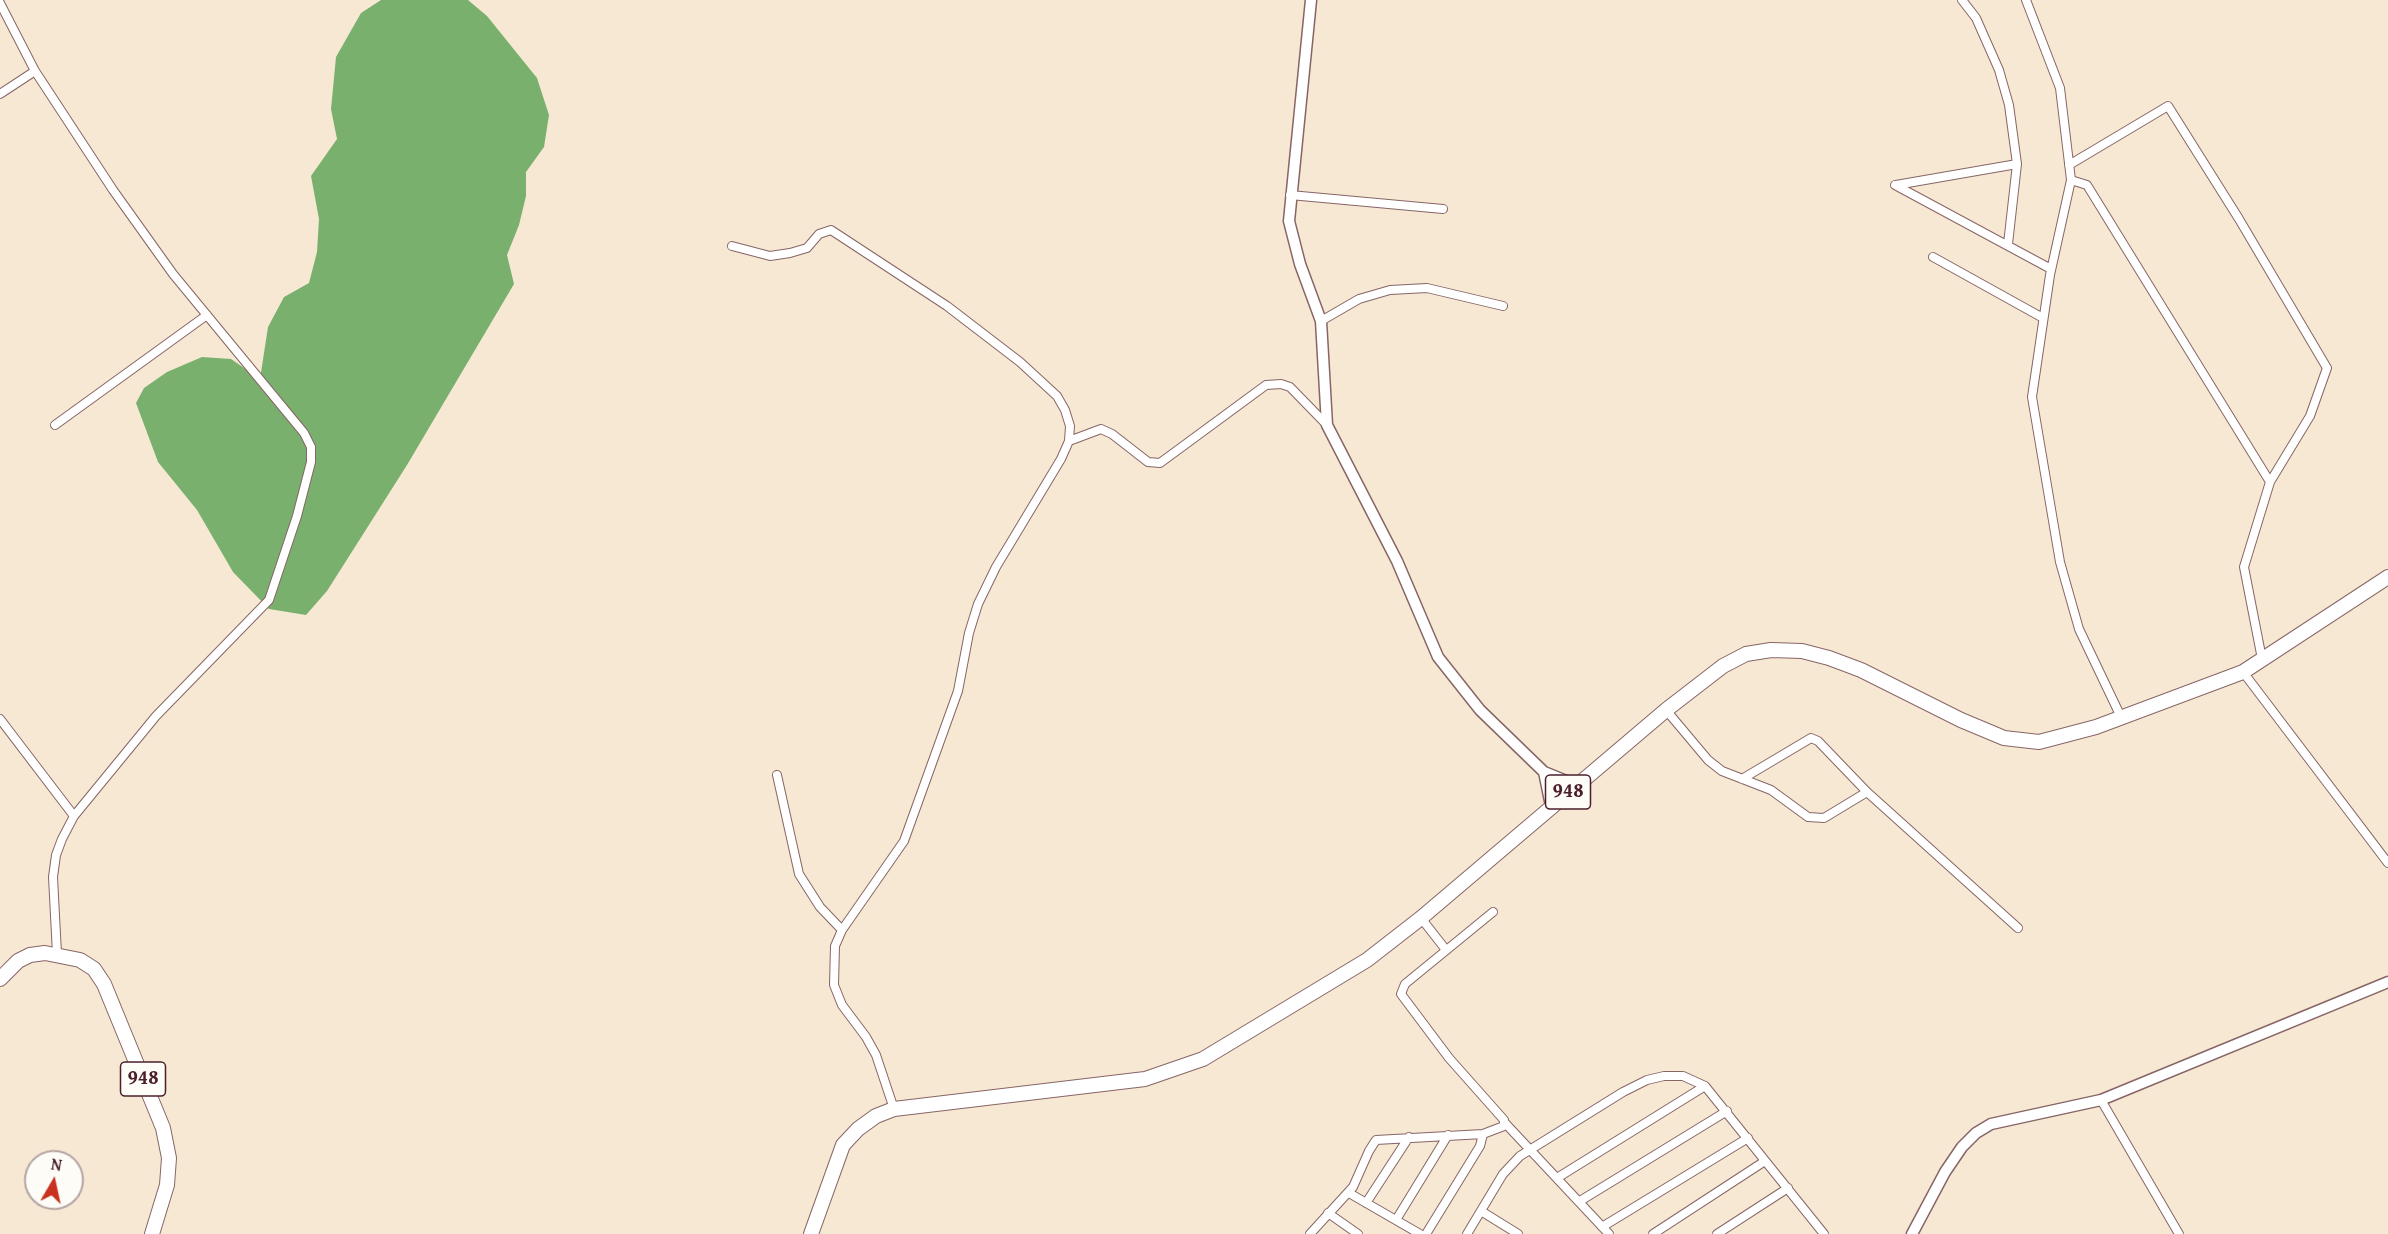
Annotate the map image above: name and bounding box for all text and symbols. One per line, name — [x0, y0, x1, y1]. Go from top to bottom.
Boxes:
road number: 948 — [1546, 775, 1590, 809]
road number: 948 — [120, 1062, 166, 1096]
north arrow — [24, 1150, 84, 1210]
text: N — [49, 1152, 64, 1177]

